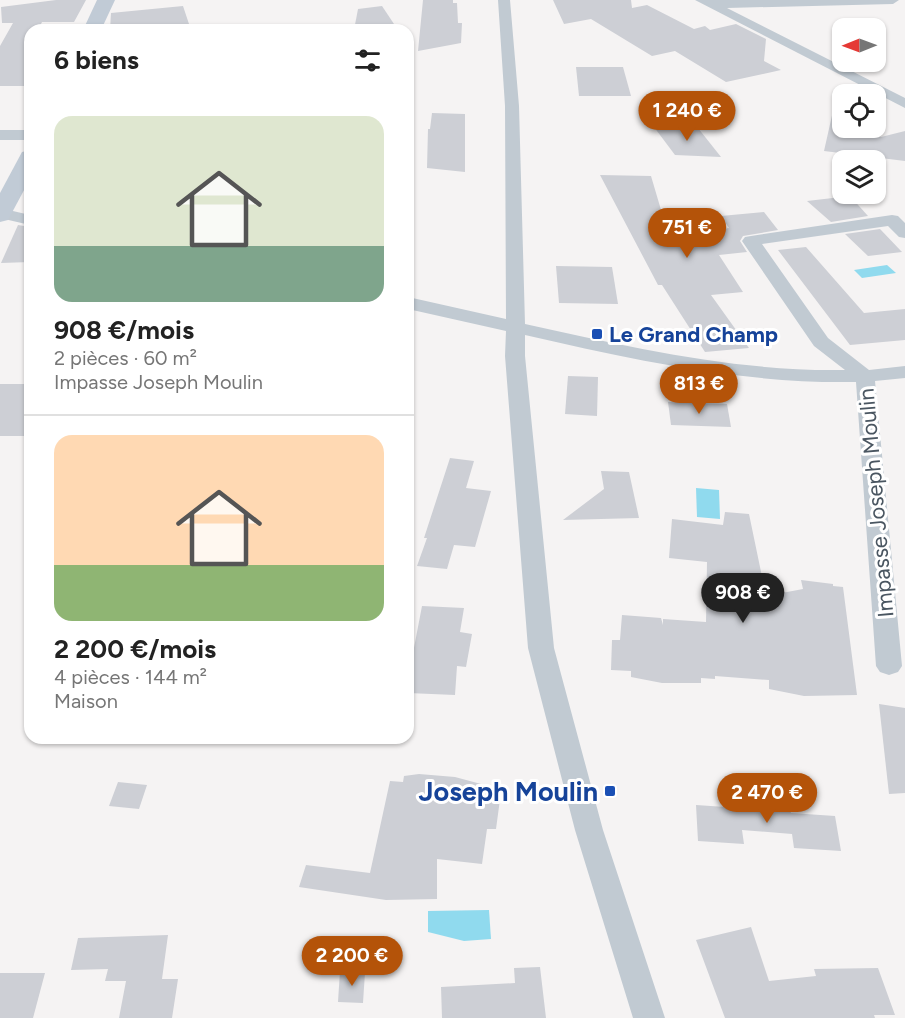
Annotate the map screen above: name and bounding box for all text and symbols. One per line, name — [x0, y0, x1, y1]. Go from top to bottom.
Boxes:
north arrow — [832, 18, 886, 72]
map controls — [832, 18, 886, 204]
text: 6 biens — [54, 44, 139, 76]
icon: filters — [351, 44, 384, 77]
button: locate — [832, 84, 886, 138]
pin: 1 240 € — [632, 91, 742, 142]
text: 1 240 € — [652, 98, 722, 122]
button: layers — [832, 150, 886, 204]
icon: home — [165, 155, 273, 263]
pin: 751 € — [645, 208, 729, 259]
text: 751 € — [662, 215, 712, 239]
text: 908 €/mois — [54, 314, 194, 346]
place label: Le Grand Champ — [609, 321, 778, 348]
marker: Le Grand Champ — [590, 327, 604, 341]
text: 2 pièces · 60 m² — [54, 346, 197, 370]
pin: 813 € — [657, 364, 741, 415]
text: Impasse Joseph Moulin — [54, 370, 263, 394]
text: 813 € — [674, 371, 724, 395]
street label: Impasse Joseph Moulin — [853, 387, 899, 619]
icon: home — [165, 474, 273, 582]
pin: 908 € — [701, 573, 785, 624]
text: 908 € — [715, 580, 771, 604]
text: 2 200 €/mois — [54, 633, 216, 665]
text: 4 pièces · 144 m² — [54, 665, 207, 689]
text: Maison — [54, 689, 118, 713]
pin: 2 470 € — [712, 773, 822, 824]
place label: Joseph Moulin — [419, 775, 598, 808]
text: 2 470 € — [731, 780, 803, 804]
marker: Joseph Moulin — [603, 784, 617, 798]
pin: 2 200 € — [297, 936, 407, 987]
text: 2 200 € — [316, 943, 388, 967]

